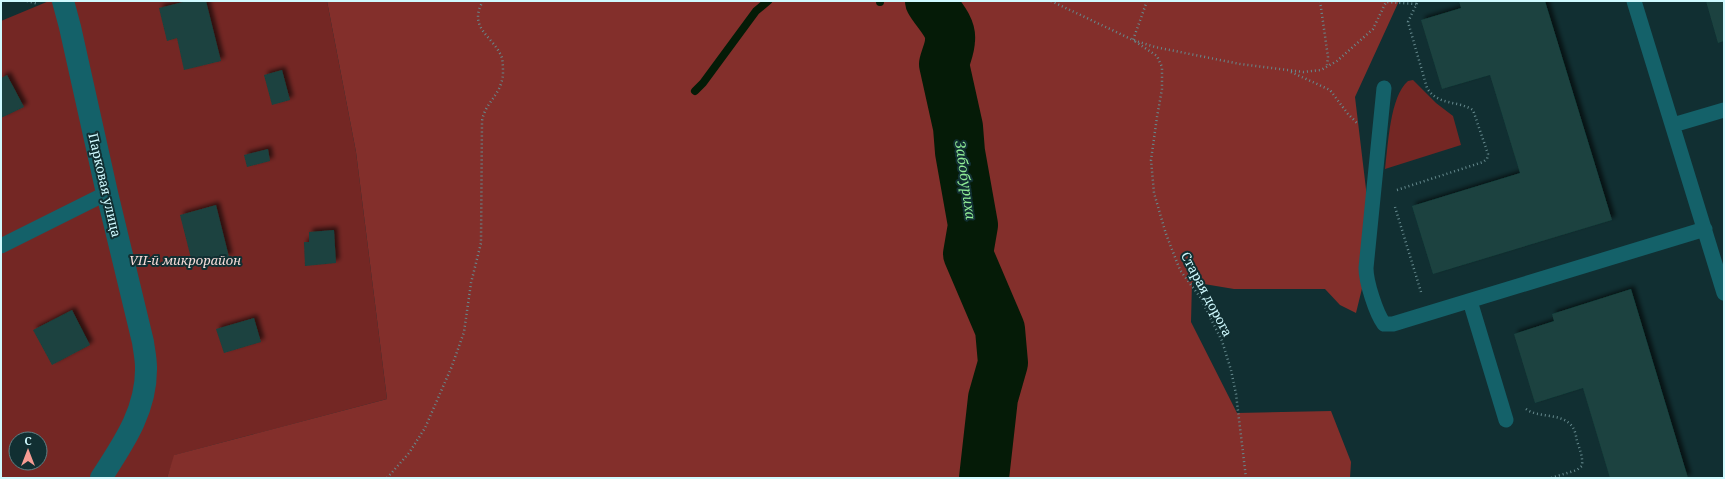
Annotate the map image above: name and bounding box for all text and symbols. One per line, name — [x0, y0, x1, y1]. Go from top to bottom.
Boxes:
street label: Парковая улица — [84, 131, 126, 239]
water label: Забобуриха — [951, 139, 981, 221]
street label: Старая дорога — [1177, 248, 1237, 340]
park label: VII-й микрорайон — [129, 251, 241, 269]
north arrow — [8, 431, 48, 471]
text: С — [24, 433, 32, 448]

